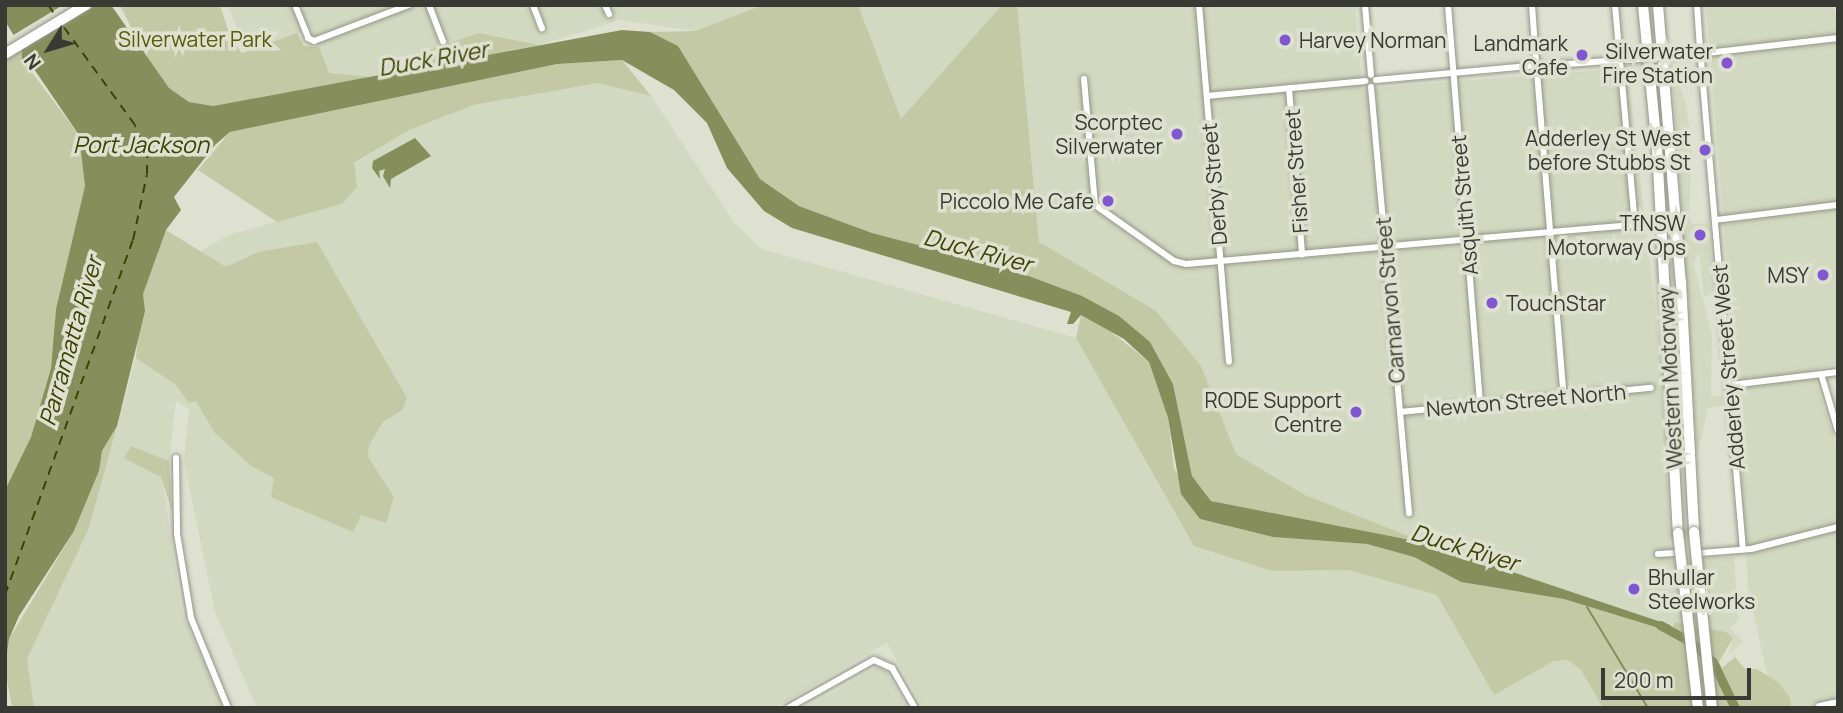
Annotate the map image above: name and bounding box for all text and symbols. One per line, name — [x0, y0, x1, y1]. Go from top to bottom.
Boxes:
north arrow — [14, 14, 84, 84]
park label: Silverwater Park — [118, 26, 272, 52]
place label: Harvey Norman — [1299, 27, 1447, 53]
place label: Landmark Cafe — [1473, 30, 1568, 80]
marker: Harvey Norman — [1277, 32, 1293, 48]
water label: Duck River — [376, 35, 490, 81]
place label: Silverwater Fire Station — [1602, 38, 1713, 88]
marker: Landmark Cafe — [1574, 47, 1590, 63]
text: N — [18, 48, 47, 75]
marker: Silverwater Fire Station — [1719, 55, 1735, 71]
street label: Fisher Street — [1279, 108, 1313, 234]
place label: Scorptec Silverwater — [1055, 109, 1163, 159]
street label: Derby Street — [1196, 122, 1232, 246]
place label: Adderley St West before Stubbs St — [1525, 125, 1691, 175]
marker: Scorptec Silverwater — [1169, 126, 1185, 142]
water label: Port Jackson — [73, 130, 209, 158]
street label: Asquith Street — [1445, 134, 1483, 276]
marker: Adderley St West before Stubbs St — [1697, 142, 1713, 158]
place label: Piccolo Me Cafe — [940, 188, 1094, 214]
marker: Piccolo Me Cafe — [1100, 193, 1116, 209]
place label: TfNSW Motorway Ops — [1548, 210, 1686, 260]
street label: Carnarvon Street — [1370, 216, 1410, 384]
water label: Duck River — [921, 222, 1035, 278]
marker: TfNSW Motorway Ops — [1692, 227, 1708, 243]
water label: Parramatta River — [33, 253, 107, 429]
place label: MSY — [1767, 262, 1809, 288]
street label: Adderley Street West — [1706, 263, 1750, 471]
marker: MSY — [1815, 267, 1831, 283]
street label: Western Motorway — [1653, 287, 1687, 469]
place label: TouchStar — [1506, 290, 1606, 316]
marker: TouchStar — [1484, 295, 1500, 311]
street label: Newton Street North — [1425, 379, 1627, 421]
place label: RODE Support Centre — [1205, 387, 1342, 437]
marker: RODE Support Centre — [1348, 404, 1364, 420]
water label: Duck River — [1408, 518, 1522, 576]
place label: Bhullar Steelworks — [1648, 564, 1755, 614]
marker: Bhullar Steelworks — [1626, 581, 1642, 597]
scale bar — [1605, 654, 1756, 698]
text: 200 m — [1614, 666, 1674, 694]

